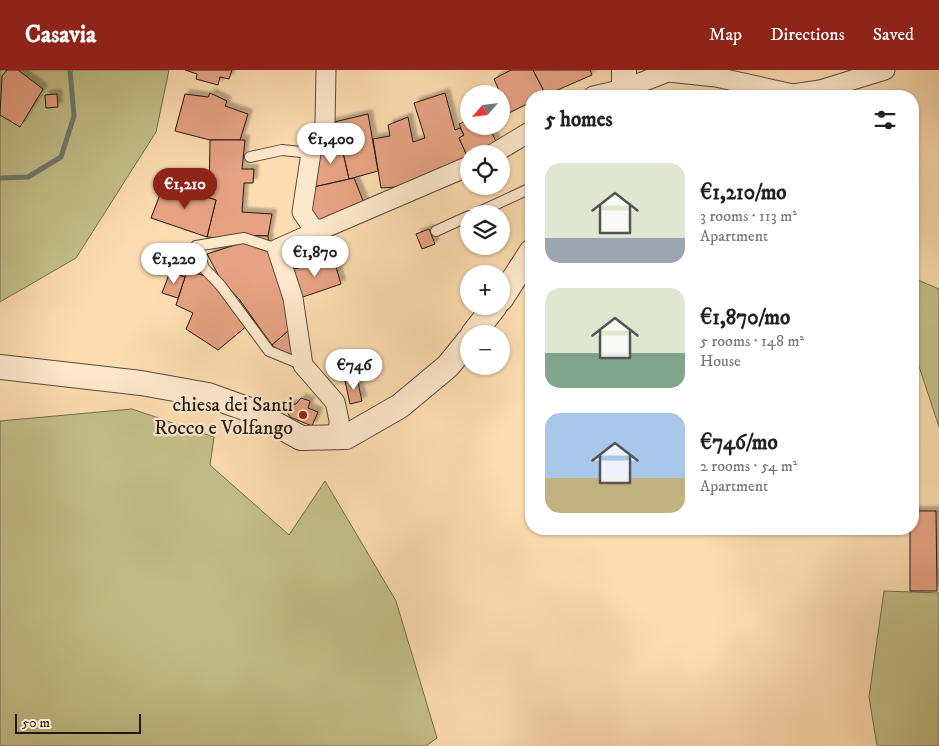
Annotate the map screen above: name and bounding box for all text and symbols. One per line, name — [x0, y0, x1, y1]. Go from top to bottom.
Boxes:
text: Casavia — [25, 20, 96, 50]
text: Map — [709, 24, 742, 46]
text: Directions — [770, 24, 845, 46]
text: Saved — [873, 24, 914, 46]
north arrow — [460, 85, 510, 135]
map controls — [460, 85, 510, 375]
icon: filters — [871, 106, 899, 134]
text: 5 homes — [545, 107, 613, 133]
pin: €1,400 — [290, 122, 372, 165]
text: €1,400 — [308, 129, 354, 149]
button: locate — [460, 145, 510, 195]
pin: €1,210 — [144, 168, 226, 210]
text: €1,210 — [164, 174, 206, 194]
text: €1,210/mo — [700, 180, 787, 206]
icon: home — [585, 183, 645, 243]
button: layers — [460, 205, 510, 255]
text: 3 rooms · 113 m² — [700, 206, 797, 226]
text: Apartment — [700, 226, 768, 246]
pin: €1,870 — [274, 236, 356, 278]
pin: €1,220 — [133, 242, 215, 285]
text: €1,870 — [293, 242, 337, 262]
text: €1,220 — [152, 249, 196, 269]
button: + — [460, 265, 510, 315]
text: €1,870/mo — [700, 305, 790, 331]
icon: home — [585, 308, 645, 368]
button: − — [460, 325, 510, 375]
text: 5 rooms · 148 m² — [700, 331, 804, 351]
pin: €746 — [324, 348, 384, 391]
text: House — [700, 351, 741, 371]
text: €746 — [336, 355, 372, 375]
place label: chiesa dei Santi Rocco e Volfango — [154, 393, 293, 441]
marker: chiesa dei Santi Rocco e Volfango — [297, 409, 309, 421]
text: €746/mo — [700, 430, 778, 456]
icon: home — [585, 433, 645, 493]
text: 2 rooms · 54 m² — [700, 456, 797, 476]
text: Apartment — [700, 476, 768, 496]
scale bar — [15, 711, 141, 734]
text: 50 m — [22, 714, 50, 732]

